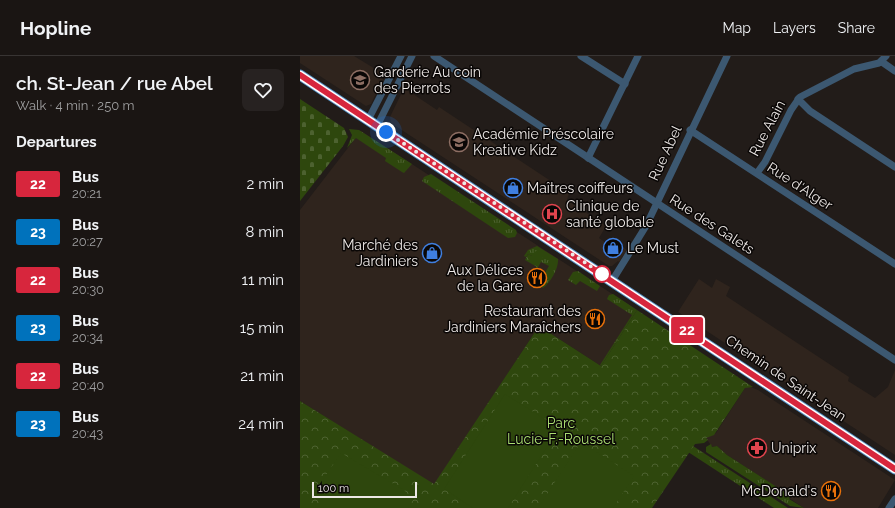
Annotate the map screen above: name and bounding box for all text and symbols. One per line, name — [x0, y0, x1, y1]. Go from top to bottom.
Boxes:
text: Hopline — [20, 17, 91, 39]
text: Map — [723, 20, 751, 36]
text: Layers — [773, 20, 816, 36]
text: Share — [838, 20, 875, 36]
place label: Garderie Au coin des Pierrots — [374, 64, 481, 96]
button: heart — [242, 69, 284, 111]
school or university icon: Garderie Au coin des Pierrots — [349, 69, 371, 91]
text: ch. St-Jean / rue Abel — [16, 72, 213, 94]
street label: Rue Alain — [746, 97, 788, 159]
text: Walk · 4 min · 250 m — [16, 98, 134, 113]
your location — [376, 122, 396, 142]
street label: Rue Abel — [645, 123, 685, 183]
place label: Académie Préscolaire Kreative Kidz — [473, 126, 614, 158]
school or university icon: Académie Préscolaire Kreative Kidz — [448, 131, 470, 153]
text: Departures — [16, 133, 97, 151]
street label: Rue d'Alger — [764, 159, 836, 213]
text: Bus — [72, 168, 99, 186]
text: 2 min — [247, 175, 284, 193]
text: 22 — [30, 176, 46, 192]
shop icon: Maîtres coiffeurs — [502, 177, 524, 199]
place label: Maîtres coiffeurs — [527, 180, 633, 196]
text: 20:21 — [72, 186, 102, 201]
street label: Rue des Galets — [667, 191, 757, 257]
place label: Clinique de santé globale — [566, 198, 654, 230]
hospital icon: Clinique de santé globale — [541, 203, 563, 225]
text: Bus — [72, 216, 99, 234]
text: 8 min — [245, 223, 284, 241]
text: 23 — [30, 224, 46, 240]
text: 20:27 — [72, 234, 103, 249]
place label: Marché des Jardiniers — [342, 237, 418, 269]
shop icon: Le Must — [602, 237, 624, 259]
place label: Le Must — [627, 240, 679, 256]
shop icon: Marché des Jardiniers — [421, 242, 443, 264]
place label: Aux Délices de la Gare — [447, 262, 523, 294]
text: Bus — [72, 264, 99, 282]
unlabelled marker — [593, 265, 611, 283]
restaurant icon: Aux Délices de la Gare — [526, 267, 548, 289]
text: 11 min — [242, 271, 284, 289]
text: 22 — [30, 272, 46, 288]
text: 20:30 — [72, 282, 104, 297]
place label: Restaurant des Jardiniers Maraîchers — [444, 303, 581, 335]
restaurant icon: Restaurant des Jardiniers Maraîchers — [584, 308, 606, 330]
text: Bus — [72, 312, 99, 330]
line badge: 22 — [669, 317, 705, 343]
text: 15 min — [240, 319, 284, 337]
text: 23 — [30, 320, 46, 336]
text: 22 — [679, 322, 695, 338]
text: 20:34 — [72, 330, 103, 345]
street label: Chemin de Saint-Jean — [723, 332, 849, 424]
text: Bus — [72, 360, 99, 378]
text: 21 min — [240, 367, 284, 385]
text: 22 — [30, 368, 46, 384]
text: 20:40 — [72, 378, 104, 393]
text: Bus — [72, 408, 99, 426]
text: 24 min — [238, 415, 284, 433]
park label: Parc Lucie-F.-Roussel — [507, 415, 615, 447]
text: 23 — [30, 416, 46, 432]
text: 20:43 — [72, 426, 103, 441]
pharmacy icon: Uniprix — [746, 437, 768, 459]
place label: Uniprix — [771, 440, 816, 456]
scale bar — [312, 480, 417, 499]
restaurant icon: McDonald's — [820, 480, 842, 502]
text: 100 m — [318, 482, 349, 495]
place label: McDonald's — [741, 483, 817, 499]

